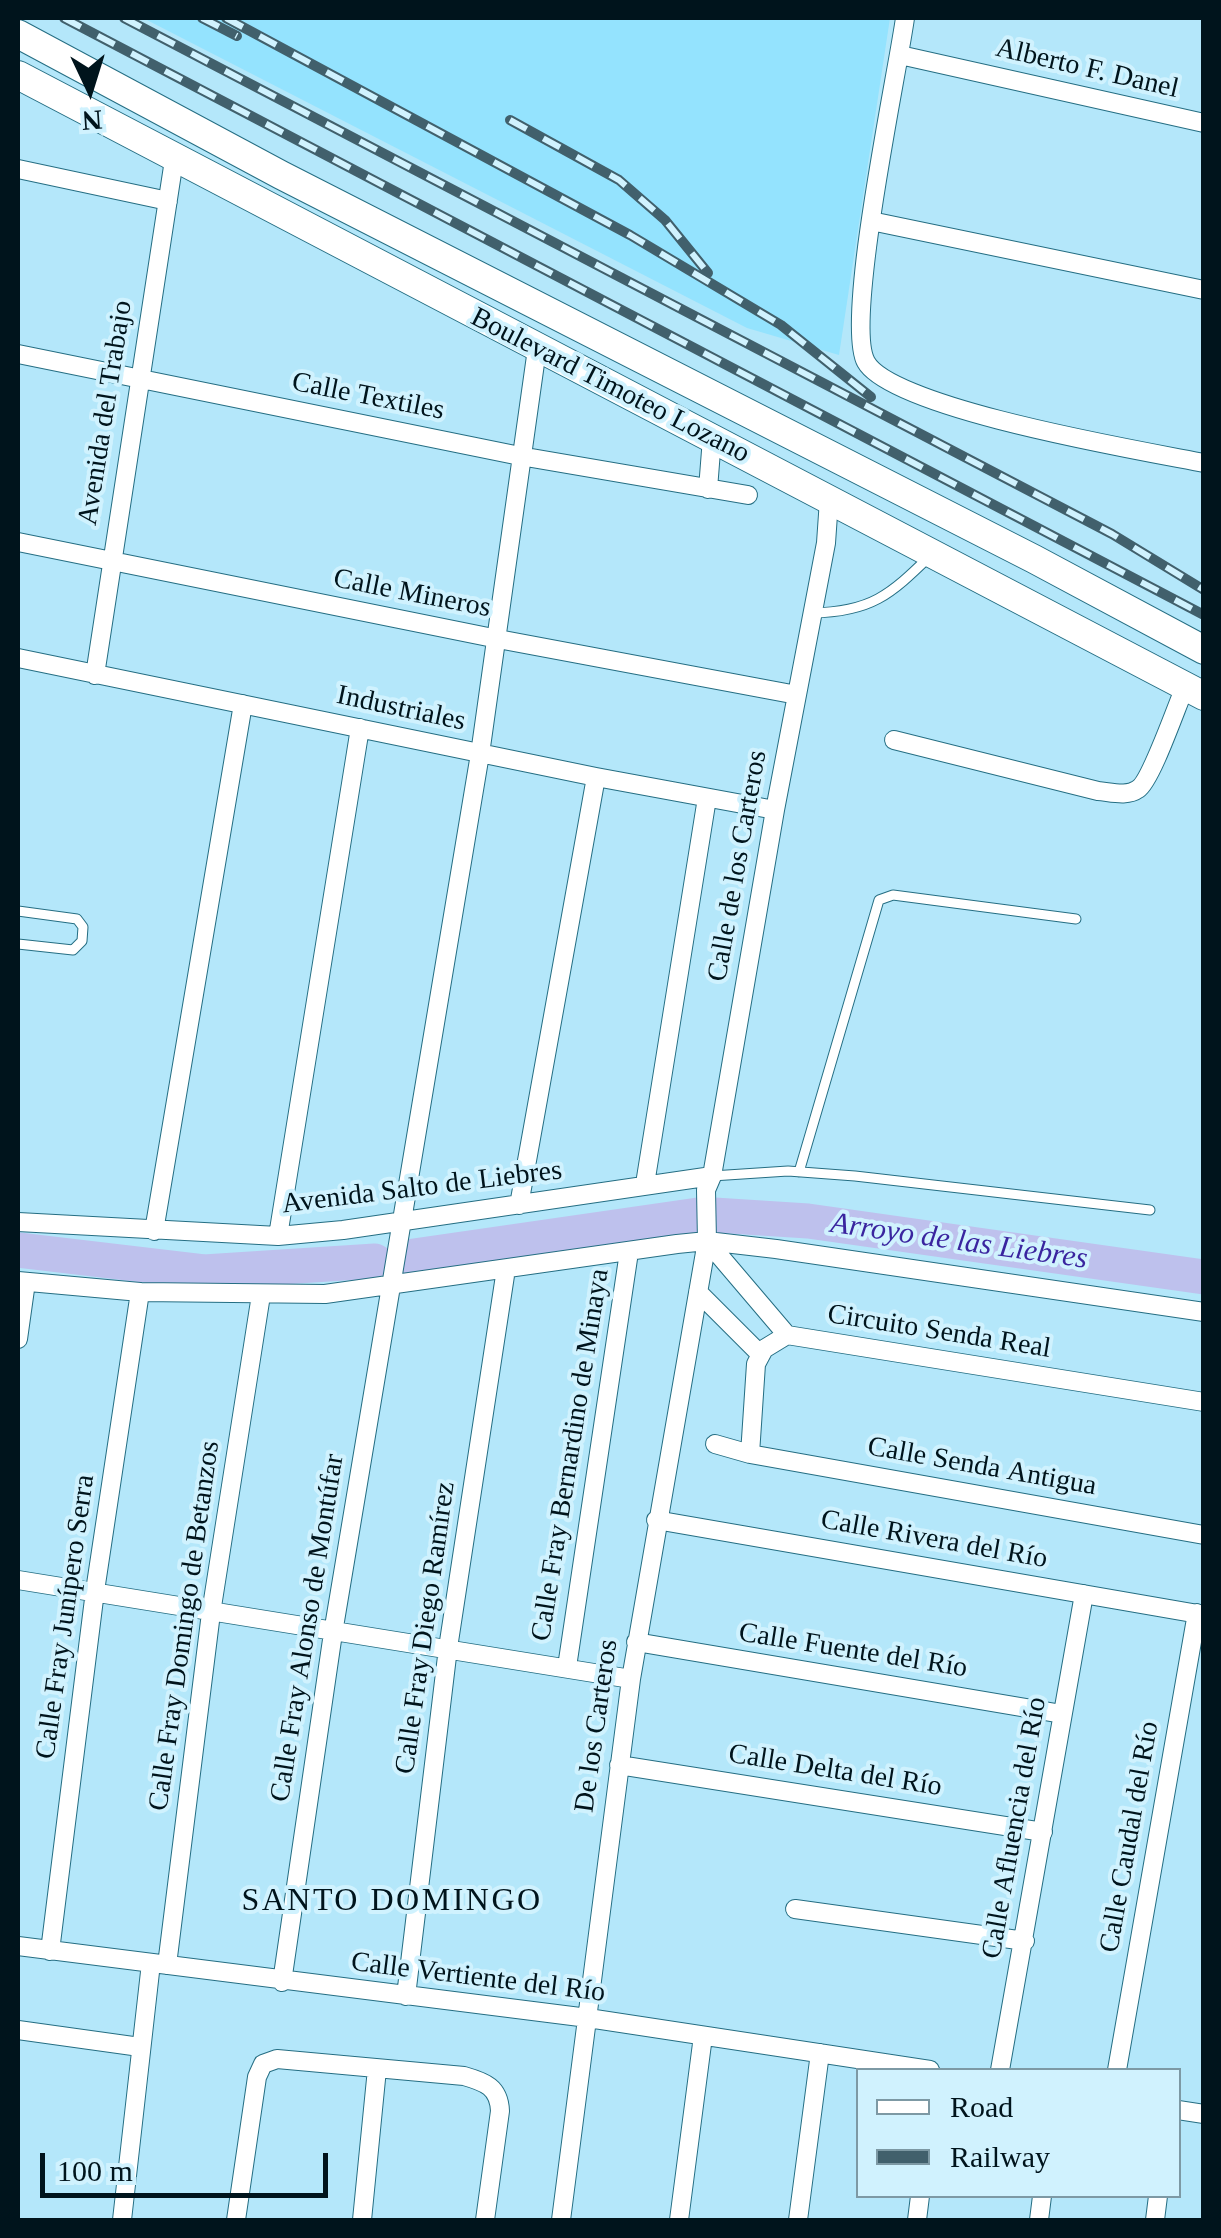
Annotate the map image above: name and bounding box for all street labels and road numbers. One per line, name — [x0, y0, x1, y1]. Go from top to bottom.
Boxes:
street label: Alberto F. Danel — [992, 32, 1182, 106]
street label: Avenida del Trabajo — [72, 298, 140, 528]
street label: Boulevard Timoteo Lozano — [465, 301, 755, 471]
street label: Calle Textiles — [289, 366, 447, 428]
street label: Calle Mineros — [331, 562, 493, 626]
street label: Industriales — [334, 679, 468, 739]
street label: Calle de los Carteros — [701, 748, 775, 984]
street label: Avenida Salto de Liebres — [280, 1154, 564, 1222]
street label: Calle Fray Bernardino de Minaya — [525, 1267, 617, 1643]
street label: Circuito Senda Real — [825, 1298, 1053, 1366]
street label: Calle Senda Antigua — [865, 1430, 1099, 1504]
street label: Calle Fray Domingo de Betanzos — [142, 1439, 228, 1813]
street label: Calle Fray Alonso de Montúfar — [264, 1452, 352, 1804]
street label: Calle Fray Junípero Serra — [29, 1473, 103, 1761]
street label: Calle Fray Diego Ramírez — [389, 1480, 463, 1776]
street label: Calle Rivera del Río — [818, 1504, 1050, 1576]
street label: Calle Fuente del Río — [736, 1616, 970, 1686]
street label: De los Carteros — [568, 1637, 626, 1815]
street label: Calle Afluencia del Río — [975, 1695, 1055, 1961]
street label: Calle Caudal del Río — [1093, 1719, 1167, 1955]
street label: Calle Delta del Río — [726, 1738, 944, 1804]
street label: Calle Vertiente del Río — [349, 1946, 607, 2010]

